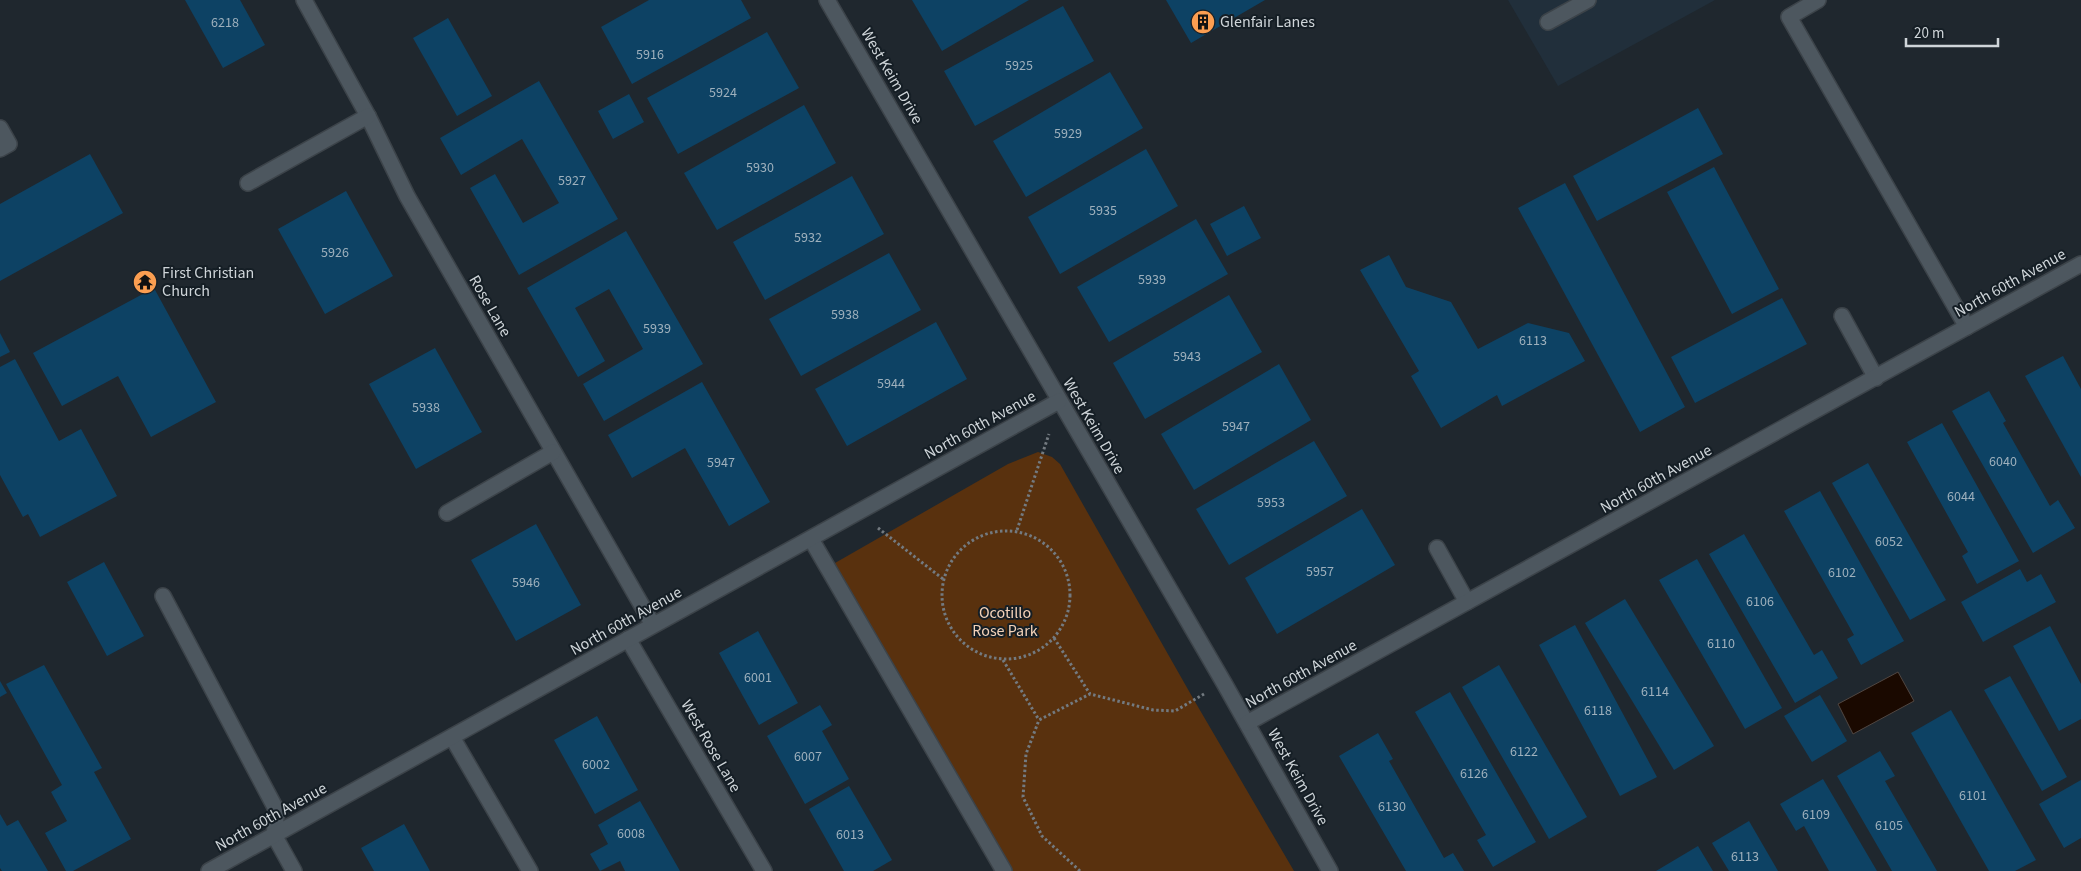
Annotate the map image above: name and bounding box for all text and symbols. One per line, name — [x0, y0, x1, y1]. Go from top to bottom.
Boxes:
building icon: Glenfair Lanes — [1190, 9, 1216, 35]
place label: Glenfair Lanes — [1220, 11, 1315, 33]
house number: 6218 — [211, 13, 239, 33]
scale bar — [1906, 15, 1998, 47]
text: 20 m — [1914, 23, 1944, 44]
street label: West Keim Drive — [856, 24, 928, 128]
house number: 5916 — [636, 45, 664, 65]
house number: 5925 — [1005, 56, 1033, 76]
house number: 5924 — [709, 83, 737, 103]
house number: 5929 — [1054, 124, 1082, 144]
house number: 5930 — [746, 158, 774, 178]
house number: 5927 — [558, 171, 586, 191]
house number: 5935 — [1089, 201, 1117, 221]
house number: 5932 — [794, 228, 822, 248]
house number: 5926 — [321, 243, 349, 263]
street label: North 60th Avenue — [1950, 243, 2070, 323]
place label: First Christian Church — [162, 262, 254, 302]
temple icon: First Christian Church — [132, 269, 158, 295]
house number: 5939 — [1138, 270, 1166, 290]
street label: Rose Lane — [463, 271, 517, 341]
house number: 5938 — [831, 305, 859, 325]
house number: 5939 — [643, 319, 671, 339]
house number: 6113 — [1519, 331, 1547, 351]
house number: 5943 — [1173, 347, 1201, 367]
house number: 5944 — [877, 374, 905, 394]
street label: West Keim Drive — [1058, 374, 1130, 478]
street label: North 60th Avenue — [920, 385, 1040, 465]
house number: 5938 — [412, 398, 440, 418]
house number: 5947 — [1222, 417, 1250, 437]
street label: North 60th Avenue — [1596, 439, 1716, 519]
house number: 6040 — [1989, 452, 2017, 472]
house number: 5947 — [707, 453, 735, 473]
house number: 6044 — [1947, 487, 1975, 507]
house number: 5953 — [1257, 493, 1285, 513]
house number: 6052 — [1875, 532, 1903, 552]
house number: 5957 — [1306, 562, 1334, 582]
house number: 6102 — [1828, 563, 1856, 583]
house number: 5946 — [512, 573, 540, 593]
street label: North 60th Avenue — [566, 581, 686, 661]
house number: 6106 — [1746, 592, 1774, 612]
park label: Ocotillo Rose Park — [972, 602, 1038, 642]
street label: North 60th Avenue — [1241, 634, 1361, 714]
house number: 6110 — [1707, 634, 1735, 654]
house number: 6001 — [744, 668, 772, 688]
house number: 6114 — [1641, 682, 1669, 702]
street label: West Rose Lane — [676, 696, 746, 796]
house number: 6118 — [1584, 701, 1612, 721]
street label: West Keim Drive — [1262, 725, 1334, 829]
house number: 6122 — [1510, 742, 1538, 762]
house number: 6007 — [794, 747, 822, 767]
house number: 6002 — [582, 755, 610, 775]
house number: 6126 — [1460, 764, 1488, 784]
street label: North 60th Avenue — [211, 777, 331, 857]
house number: 6101 — [1959, 786, 1987, 806]
house number: 6130 — [1378, 797, 1406, 817]
house number: 6109 — [1802, 805, 1830, 825]
house number: 6105 — [1875, 816, 1903, 836]
house number: 6008 — [617, 824, 645, 844]
house number: 6013 — [836, 825, 864, 845]
house number: 6113 — [1731, 847, 1759, 867]

